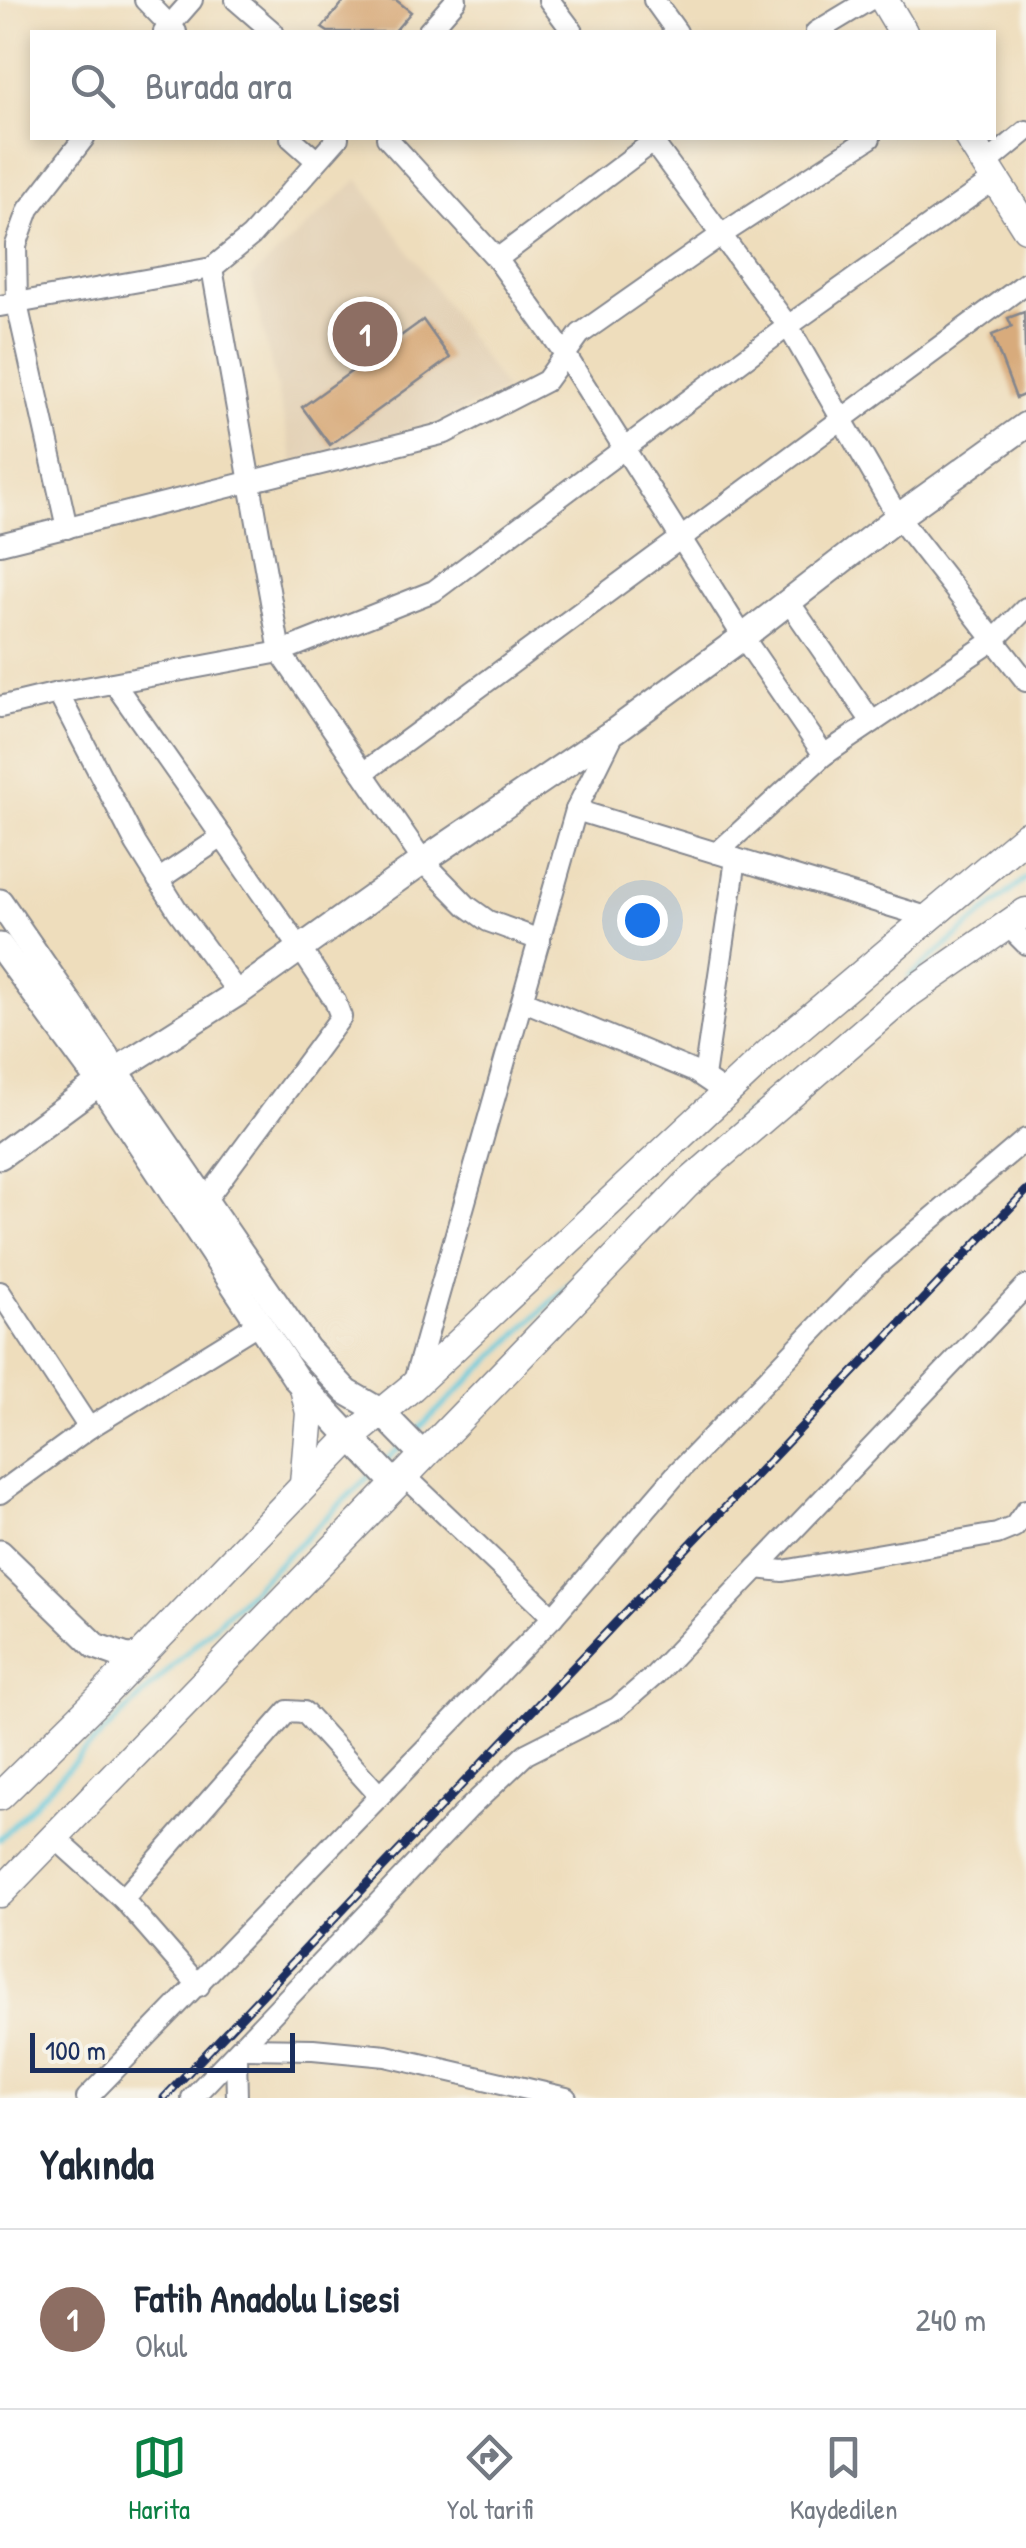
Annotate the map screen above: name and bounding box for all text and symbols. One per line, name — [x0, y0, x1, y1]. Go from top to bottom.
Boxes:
search box — [30, 30, 996, 140]
icon: search — [65, 58, 120, 113]
text: Burada ara — [145, 59, 292, 111]
pin: 1 — [332, 296, 398, 372]
your location — [617, 895, 668, 946]
scale bar — [30, 2028, 295, 2072]
text: 100 m — [45, 2031, 106, 2069]
text: Yakında — [40, 2135, 154, 2192]
text: Fatih Anadolu Lisesi — [135, 2272, 401, 2324]
text: 1 — [67, 2298, 78, 2341]
text: 240 m — [916, 2298, 986, 2341]
text: Okul — [135, 2324, 187, 2367]
tab: Harita — [128, 2430, 190, 2528]
tab: Yol tarifi — [447, 2430, 533, 2528]
tab: Kaydedilen — [790, 2430, 898, 2528]

